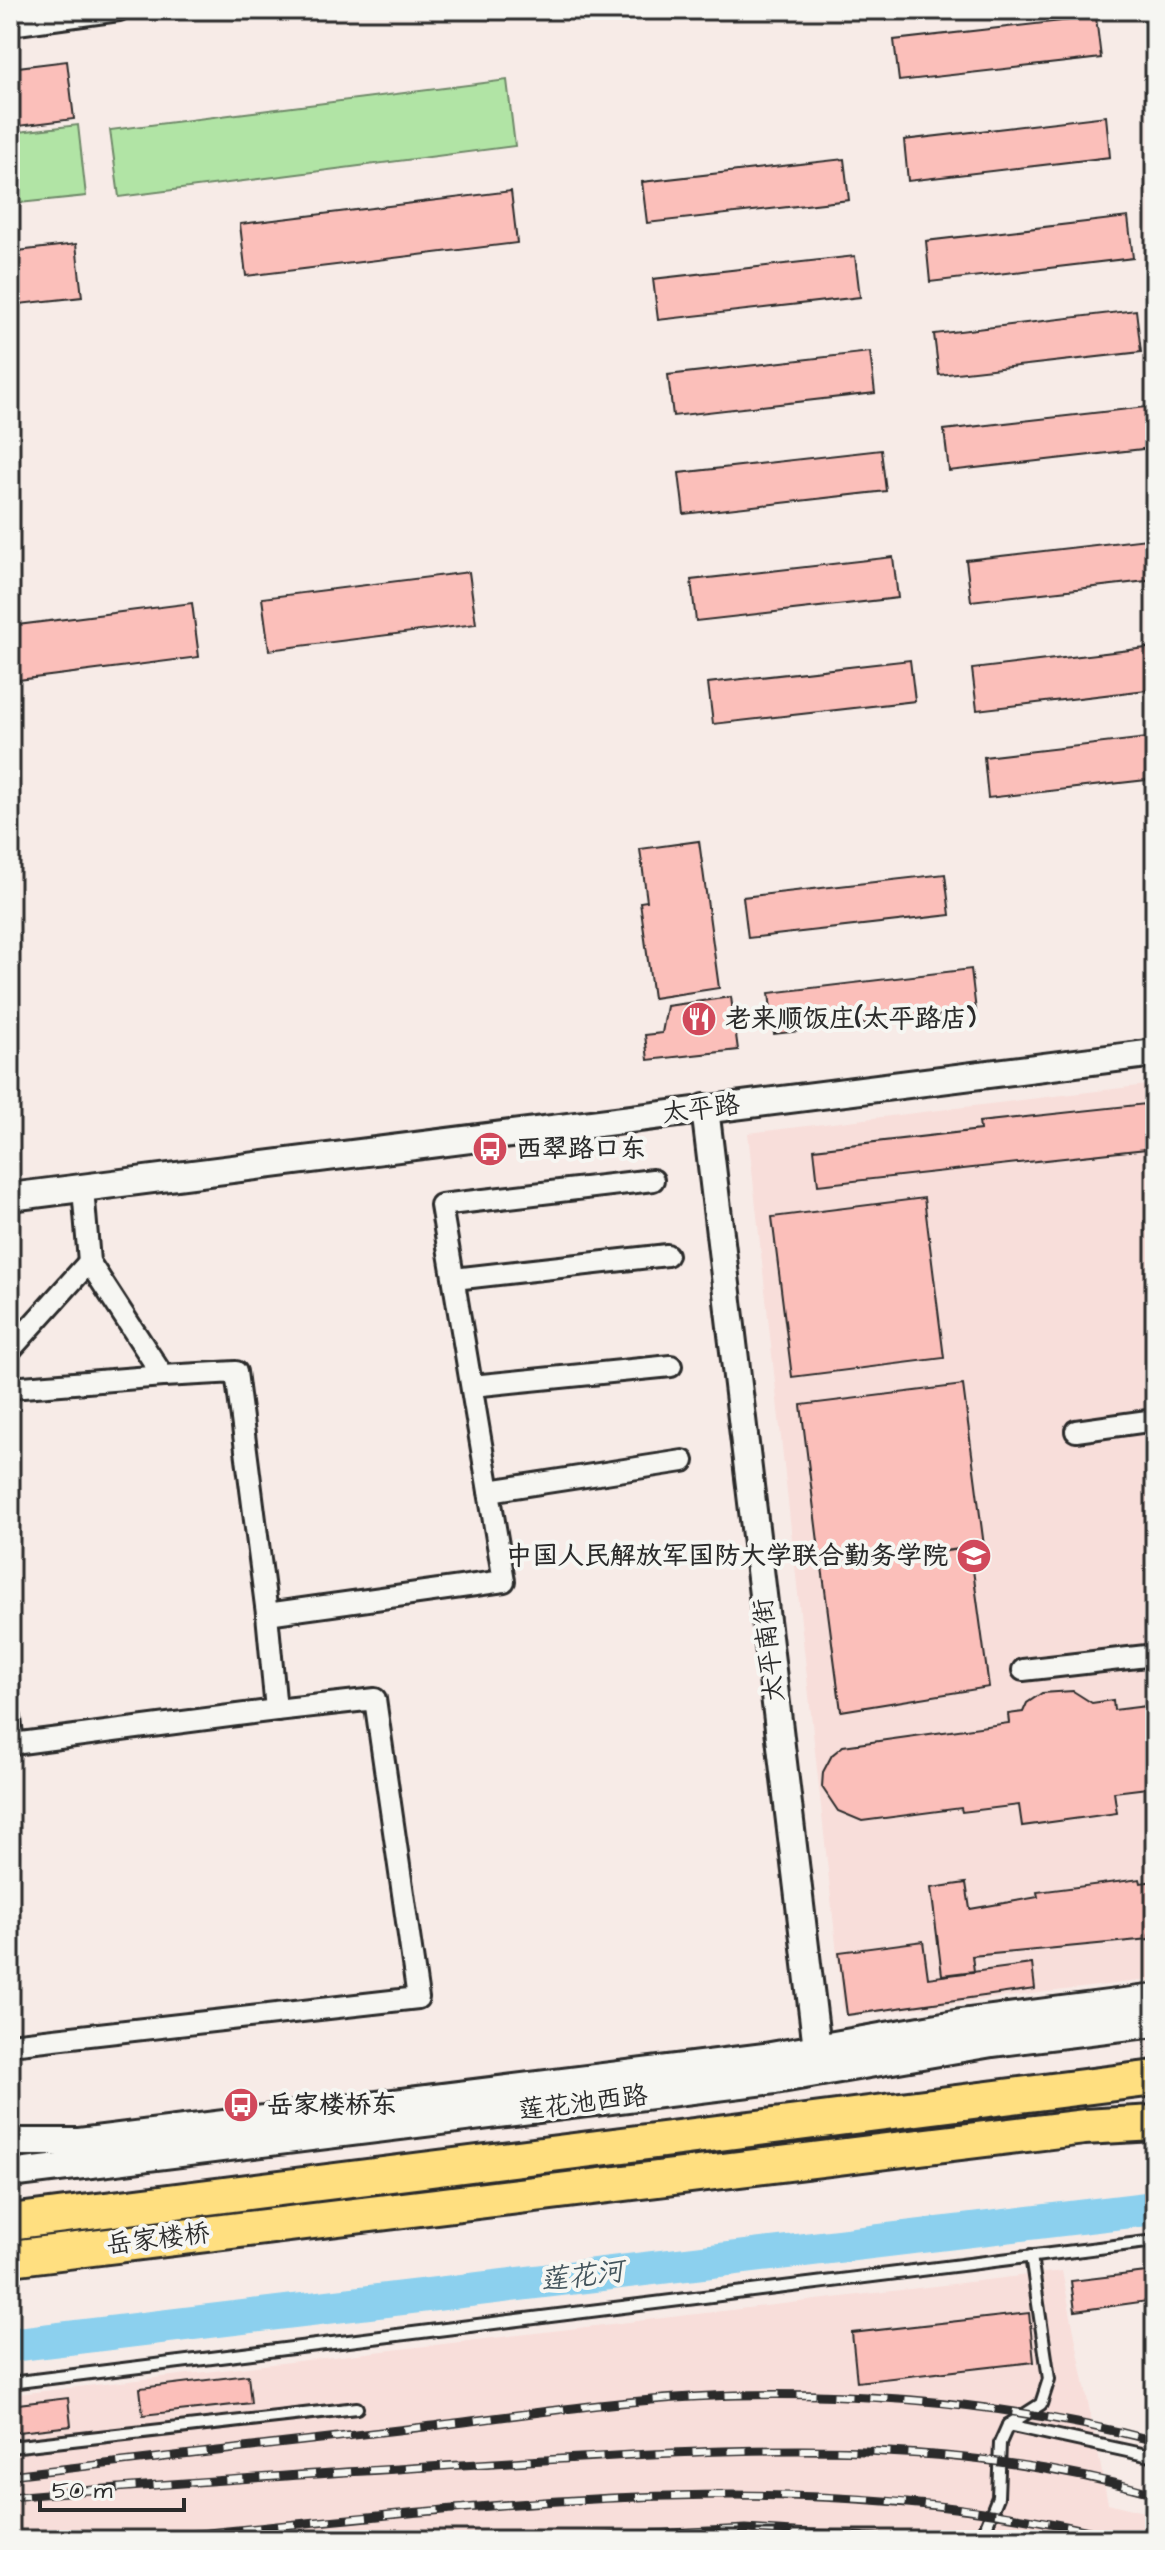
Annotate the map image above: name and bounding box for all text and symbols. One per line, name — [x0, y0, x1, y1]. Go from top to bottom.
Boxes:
restaurant icon: 老来顺饭庄(太平路店) — [680, 1000, 718, 1038]
place label: 老来顺饭庄(太平路店) — [725, 1001, 976, 1037]
street label: 太平路 — [660, 1086, 742, 1132]
bus stop icon: 西翠路口东 — [471, 1130, 509, 1168]
place label: 西翠路口东 — [516, 1131, 646, 1167]
school or university icon: 中国人民解放军国防大学联合勤务学院 — [955, 1537, 993, 1575]
place label: 中国人民解放军国防大学联合勤务学院 — [506, 1538, 948, 1574]
street label: 太平南街 — [745, 1596, 793, 1704]
street label: 莲花池西路 — [516, 2077, 650, 2129]
bus stop icon: 岳家楼桥东 — [222, 2086, 260, 2124]
place label: 岳家楼桥东 — [267, 2087, 397, 2123]
street label: 岳家楼桥 — [104, 2215, 212, 2263]
water label: 莲花河 — [538, 2251, 630, 2300]
scale bar — [40, 2462, 184, 2512]
text: 50 m — [52, 2474, 113, 2508]

